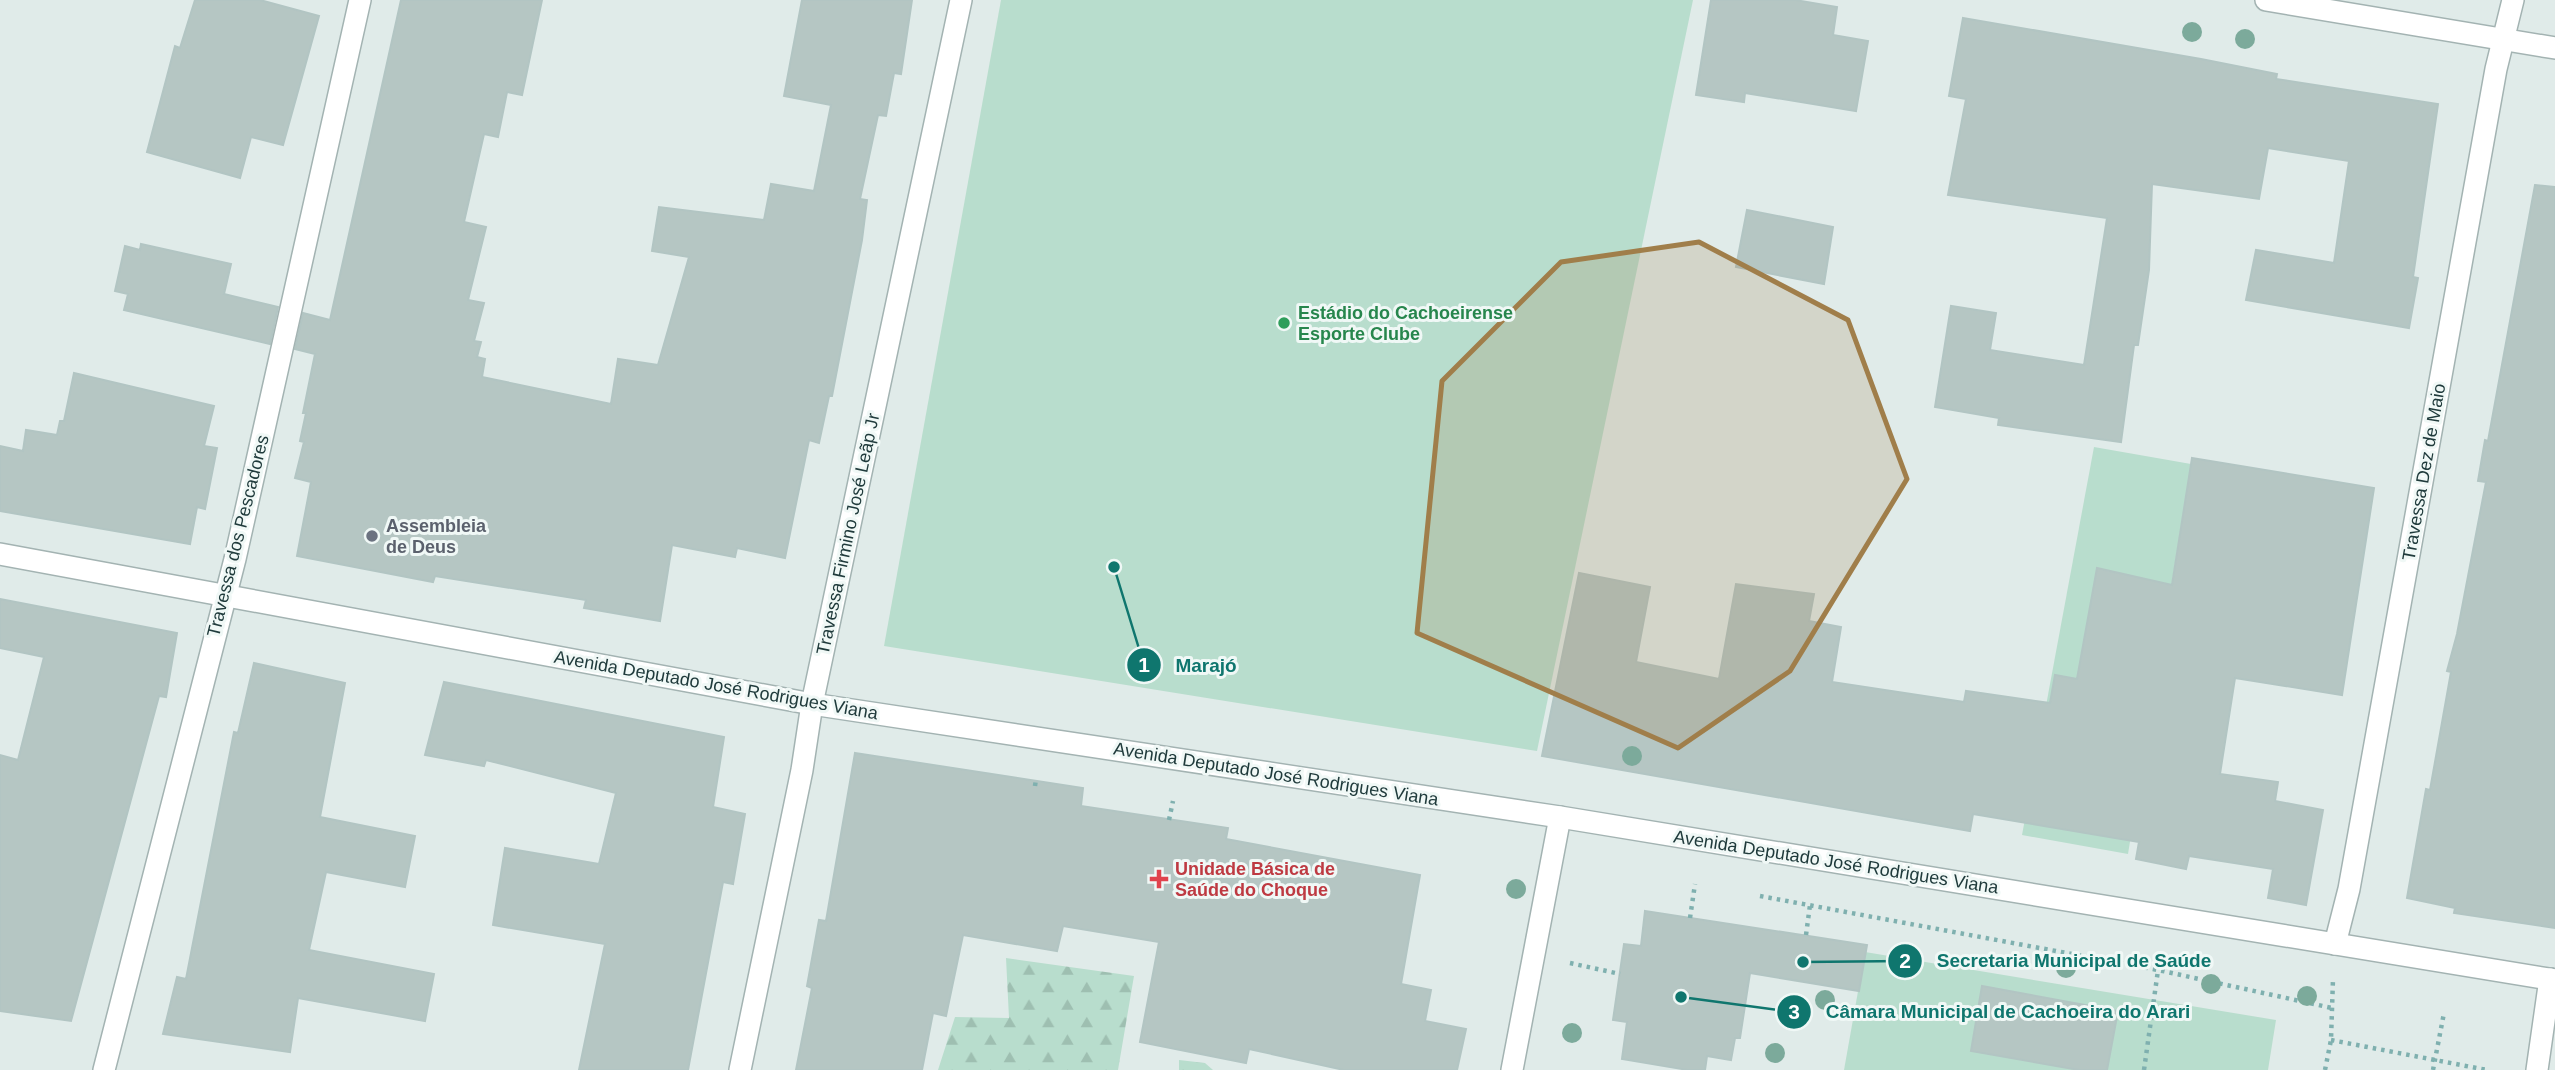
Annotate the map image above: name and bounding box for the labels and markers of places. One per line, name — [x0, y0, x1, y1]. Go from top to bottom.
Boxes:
place label: Estádio do Cachoeirense Esporte Clube — [1298, 303, 1513, 344]
marker: Estádio do Cachoeirense Esporte Clube — [1276, 315, 1292, 331]
place label: Assembleia de Deus — [386, 516, 487, 557]
marker: Assembleia de Deus — [364, 528, 380, 544]
callout: Marajó — [1126, 645, 1250, 685]
place label: Unidade Básica de Saúde do Choque — [1175, 859, 1335, 900]
marker: Unidade Básica de Saúde do Choque — [1149, 869, 1169, 889]
callout: Secretaria Municipal de Saúde — [1888, 941, 2225, 981]
callout: Câmara Municipal de Cachoeira do Arari — [1776, 992, 2205, 1032]

